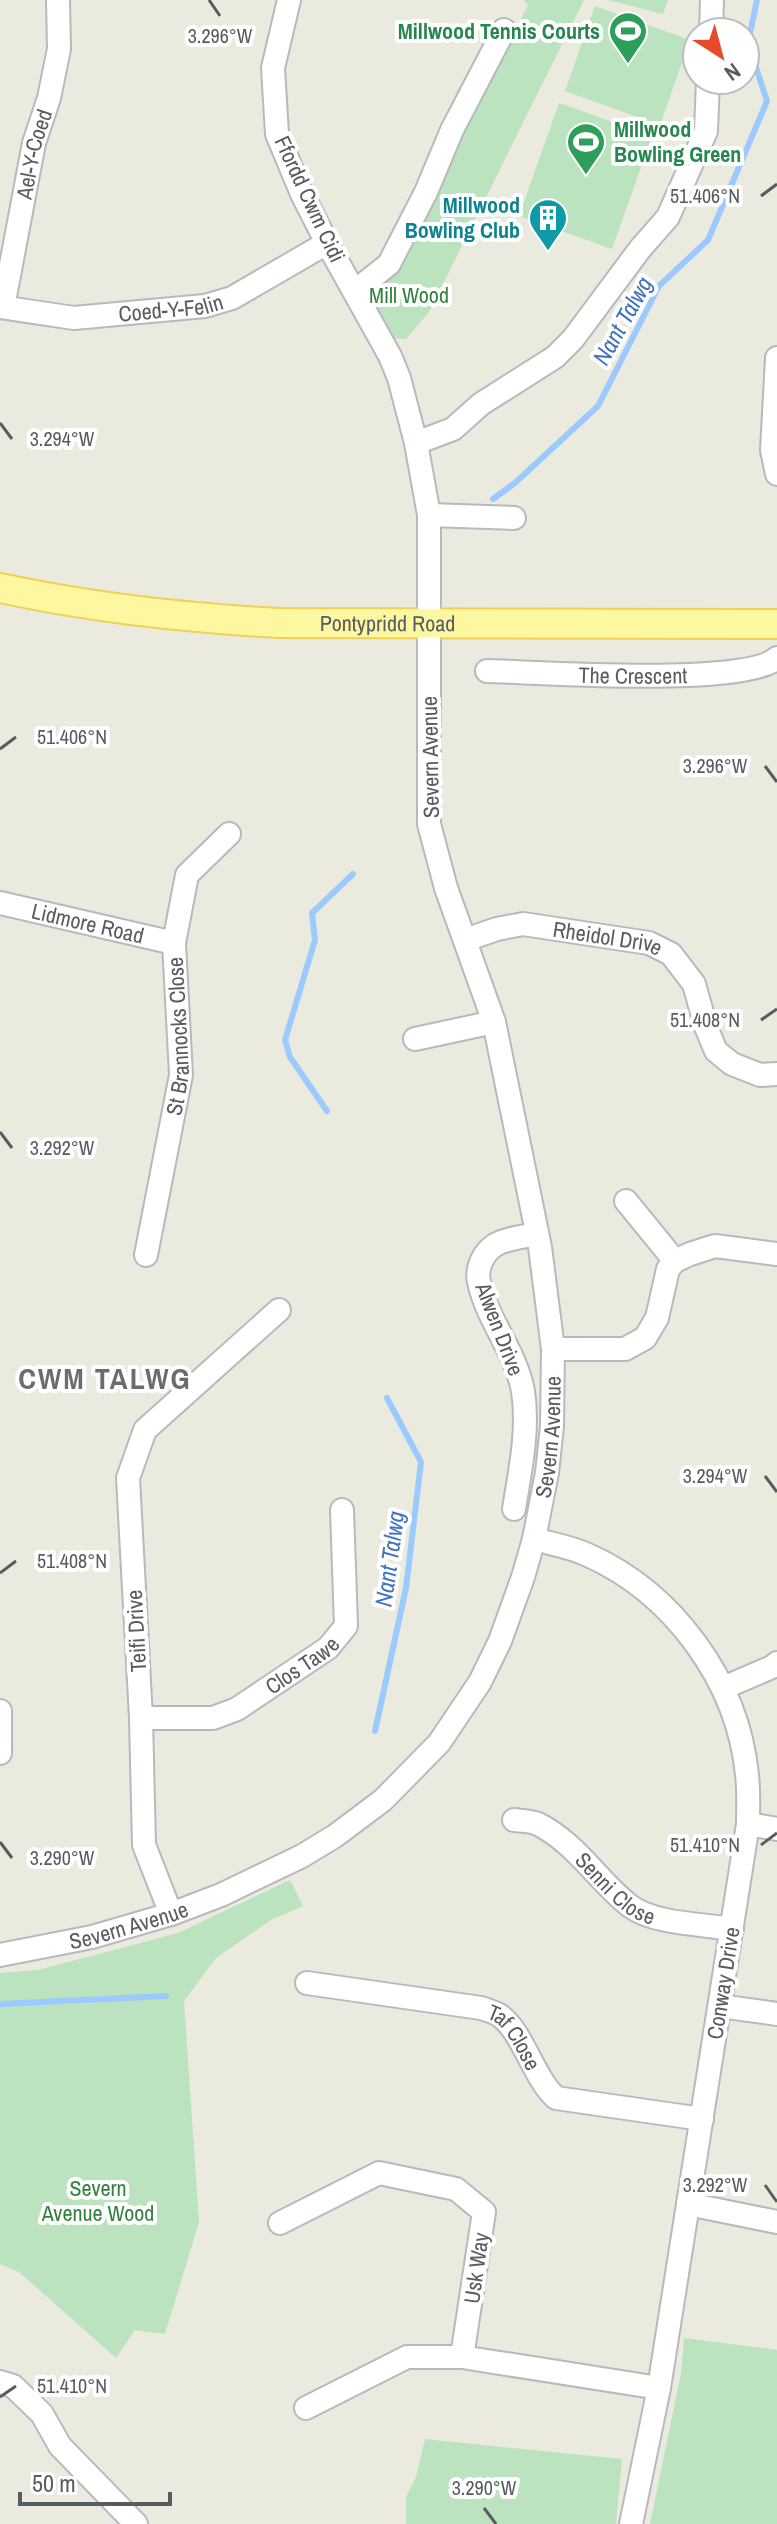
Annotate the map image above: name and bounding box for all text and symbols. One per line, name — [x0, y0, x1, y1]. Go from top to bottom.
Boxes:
sports icon: Millwood Tennis Courts — [607, 10, 649, 65]
place label: Millwood Tennis Courts — [398, 16, 600, 46]
north arrow — [681, 16, 761, 96]
text: 3.296°W — [188, 22, 253, 49]
text: N — [719, 56, 747, 88]
street label: Ael-Y-Coed — [9, 105, 59, 203]
place label: Millwood Bowling Green — [614, 114, 741, 169]
sports icon: Millwood Bowling Green — [565, 121, 607, 176]
street label: Ffordd Cwm Cidi — [268, 131, 352, 267]
text: 51.406°N — [670, 182, 740, 209]
place label: Millwood Bowling Club — [405, 190, 520, 245]
building icon: Millwood Bowling Club — [527, 197, 569, 252]
water label: Nant Talwg — [585, 271, 660, 370]
park label: Mill Wood — [369, 280, 449, 310]
street label: Coed-Y-Felin — [117, 286, 227, 329]
text: 3.294°W — [30, 425, 95, 452]
street label: Pontypridd Road — [320, 608, 455, 638]
street label: The Crescent — [578, 660, 688, 691]
street label: Severn Avenue — [414, 696, 446, 818]
text: 51.406°N — [37, 723, 107, 750]
text: 3.296°W — [683, 752, 748, 779]
street label: Lidmore Road — [29, 896, 147, 951]
street label: Rheidol Drive — [551, 914, 668, 962]
street label: St Brannocks Close — [159, 956, 196, 1118]
text: 51.408°N — [670, 1006, 740, 1033]
text: 3.292°W — [30, 1134, 95, 1161]
street label: Alwen Drive — [468, 1277, 531, 1380]
district label: CWM TALWG — [18, 1358, 192, 1398]
street label: Severn Avenue — [527, 1376, 568, 1500]
text: 3.294°W — [683, 1462, 748, 1489]
water label: Nant Talwg — [366, 1509, 412, 1609]
text: 51.408°N — [37, 1547, 107, 1574]
street label: Teifi Drive — [119, 1589, 153, 1673]
street label: Clos Tawe — [259, 1630, 346, 1701]
text: 51.410°N — [670, 1831, 740, 1858]
text: 3.290°W — [30, 1844, 95, 1871]
street label: Senni Close — [569, 1845, 659, 1932]
street label: Severn Avenue — [67, 1894, 192, 1956]
street label: Conway Drive — [699, 1925, 747, 2041]
street label: Taf Close — [483, 1997, 548, 2075]
text: 3.292°W — [683, 2171, 748, 2198]
park label: Severn Avenue Wood — [41, 2173, 154, 2228]
street label: Usk Way — [456, 2231, 496, 2305]
text: 51.410°N — [37, 2372, 107, 2399]
scale bar — [20, 2456, 170, 2506]
text: 50 m — [32, 2467, 76, 2499]
text: 3.290°W — [452, 2474, 517, 2501]

